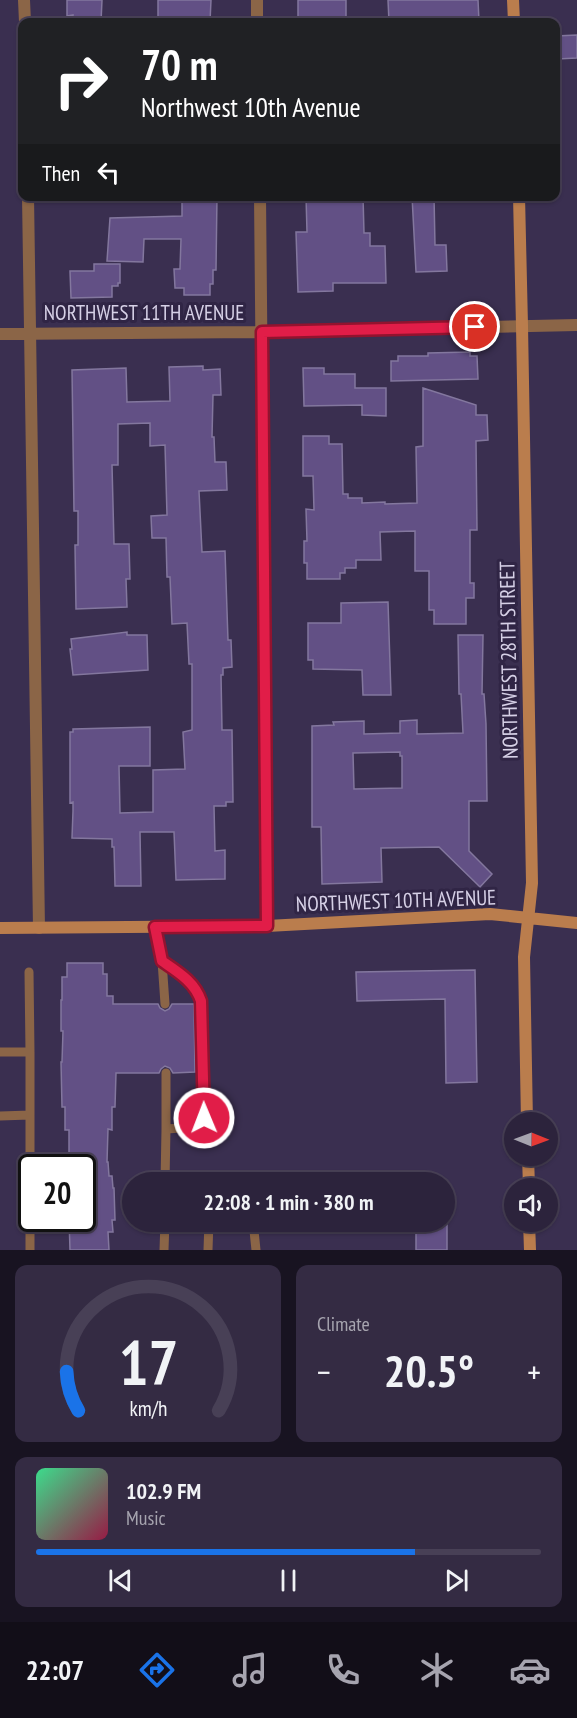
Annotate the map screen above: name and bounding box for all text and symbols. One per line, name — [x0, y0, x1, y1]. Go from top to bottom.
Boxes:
text: 70 m — [141, 37, 218, 92]
icon: right — [42, 42, 120, 120]
text: Northwest 10th Avenue — [141, 90, 361, 124]
icon: left — [92, 156, 125, 189]
text: Then — [42, 159, 80, 187]
street label: NORTHWEST 11TH AVENUE — [44, 299, 244, 326]
pin — [449, 301, 500, 352]
icon: arrive — [458, 310, 491, 343]
street label: NORTHWEST 28TH STREET — [493, 560, 524, 759]
street label: NORTHWEST 10TH AVENUE — [295, 884, 497, 917]
position arrow — [172, 1086, 236, 1150]
north arrow — [504, 1112, 558, 1166]
map controls — [504, 1112, 558, 1232]
speed limit sign: 20 — [18, 1154, 96, 1232]
button: sound — [504, 1178, 558, 1232]
text: 22:08 · 1 min · 380 m — [203, 1188, 374, 1216]
text: Climate — [317, 1311, 370, 1337]
text: 17 — [118, 1321, 178, 1402]
text: 20.5° — [384, 1341, 474, 1399]
text: − — [317, 1350, 331, 1393]
text: + — [527, 1350, 541, 1393]
text: km/h — [129, 1394, 167, 1422]
text: 102.9 FM — [126, 1477, 201, 1505]
text: Music — [126, 1505, 166, 1531]
icon: previous — [104, 1564, 137, 1597]
icon: pause — [272, 1564, 305, 1597]
icon: next — [440, 1564, 473, 1597]
icon: directions — [136, 1649, 178, 1691]
icon: music — [229, 1649, 271, 1691]
icon: phone — [322, 1649, 364, 1691]
icon: climate — [416, 1649, 458, 1691]
icon: car — [509, 1649, 551, 1691]
text: 22:07 — [26, 1653, 84, 1687]

